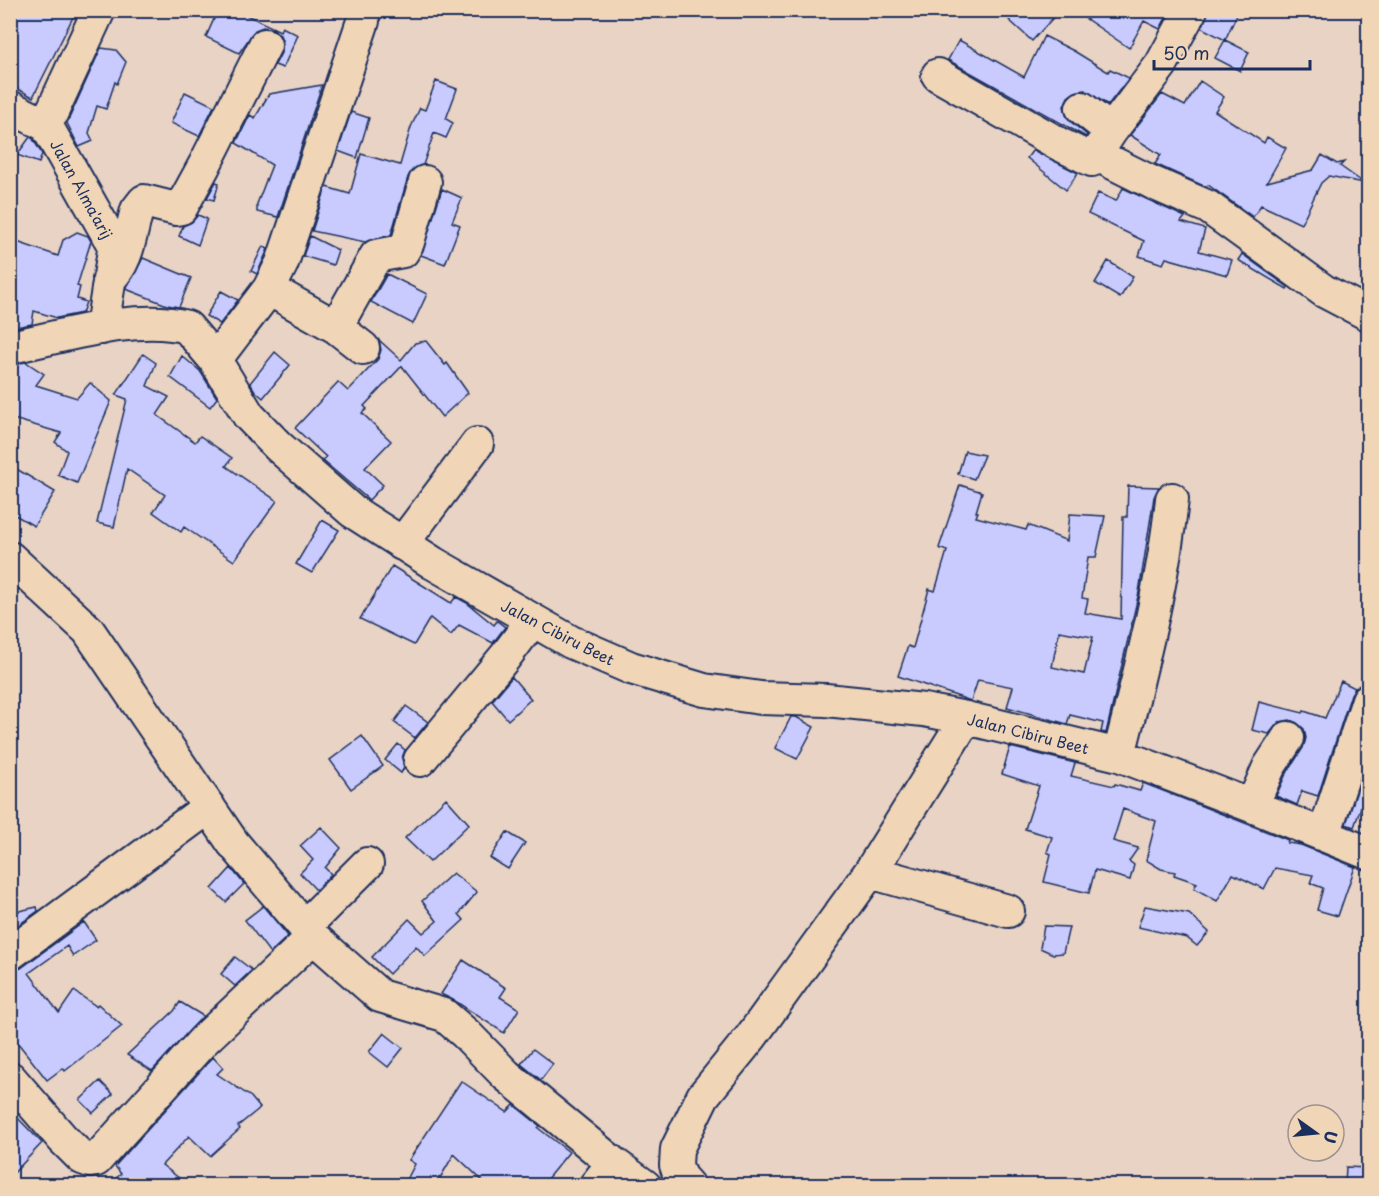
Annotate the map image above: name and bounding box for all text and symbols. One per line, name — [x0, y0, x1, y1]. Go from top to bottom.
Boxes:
scale bar — [1154, 33, 1310, 71]
text: 50 m — [1163, 39, 1210, 66]
street label: Jalan Alma'arij — [45, 135, 119, 243]
street label: Jalan Cibiru Beet — [497, 593, 619, 671]
street label: Jalan Cibiru Beet — [965, 707, 1091, 759]
north arrow — [1286, 1103, 1346, 1163]
text: U — [1318, 1128, 1345, 1146]

